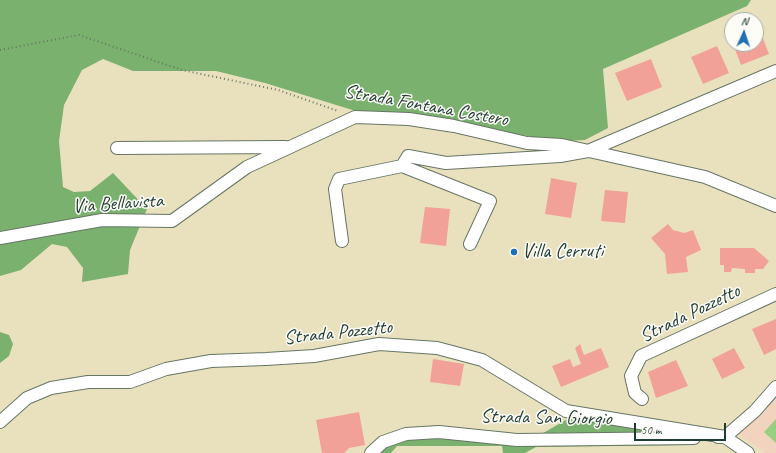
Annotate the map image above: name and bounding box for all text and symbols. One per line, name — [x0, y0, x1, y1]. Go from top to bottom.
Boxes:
north arrow — [724, 12, 764, 52]
text: N — [741, 14, 748, 28]
street label: Strada Fontana Costero — [342, 80, 510, 132]
street label: Via Bellavista — [72, 189, 164, 219]
place label: Villa Cerruti — [522, 240, 603, 264]
marker: Villa Cerruti — [509, 247, 519, 257]
street label: Strada Pozzetto — [636, 279, 744, 349]
street label: Strada Pozzetto — [283, 315, 393, 351]
street label: Strada San Giorgio — [480, 405, 612, 431]
scale bar — [636, 415, 728, 441]
text: 50 m — [641, 422, 661, 438]

